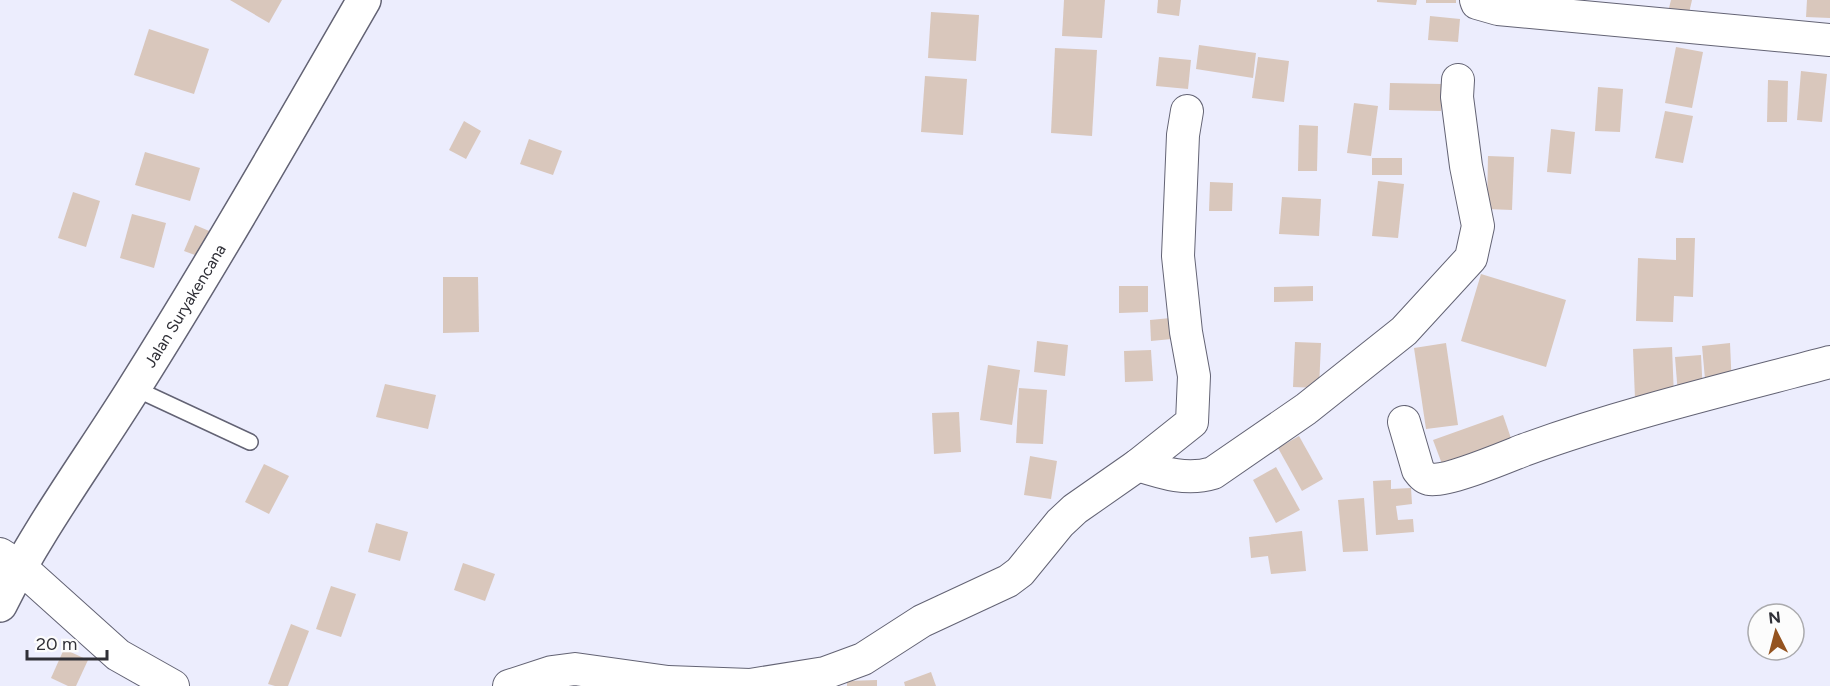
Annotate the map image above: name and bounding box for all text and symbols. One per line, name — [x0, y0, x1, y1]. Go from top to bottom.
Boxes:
street label: Jalan Suryakencana — [140, 240, 229, 371]
north arrow — [1746, 602, 1806, 662]
text: N — [1767, 607, 1782, 628]
scale bar — [27, 623, 106, 661]
text: 20 m — [36, 633, 77, 655]

